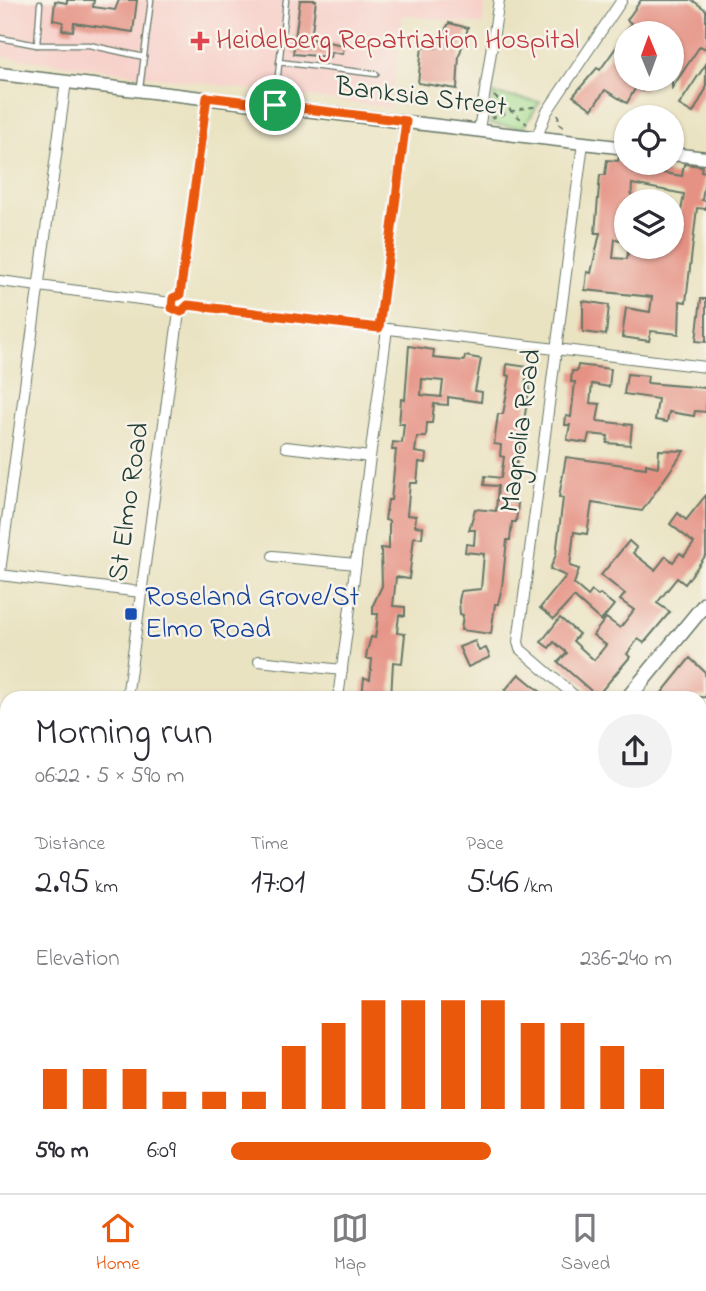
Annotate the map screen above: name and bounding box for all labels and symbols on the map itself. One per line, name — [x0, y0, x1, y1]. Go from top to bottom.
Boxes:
place label: Heidelberg Repatriation Hospital — [216, 21, 579, 62]
north arrow — [614, 21, 684, 91]
marker: Heidelberg Repatriation Hospital — [190, 31, 210, 51]
street label: Banksia Street — [332, 67, 509, 129]
pin — [245, 75, 305, 135]
street label: Magnolia Road — [490, 346, 554, 516]
street label: St Elmo Road — [99, 420, 161, 584]
place label: Roseland Grove/St Elmo Road — [145, 578, 359, 651]
marker: Roseland Grove/St Elmo Road — [123, 606, 139, 622]

